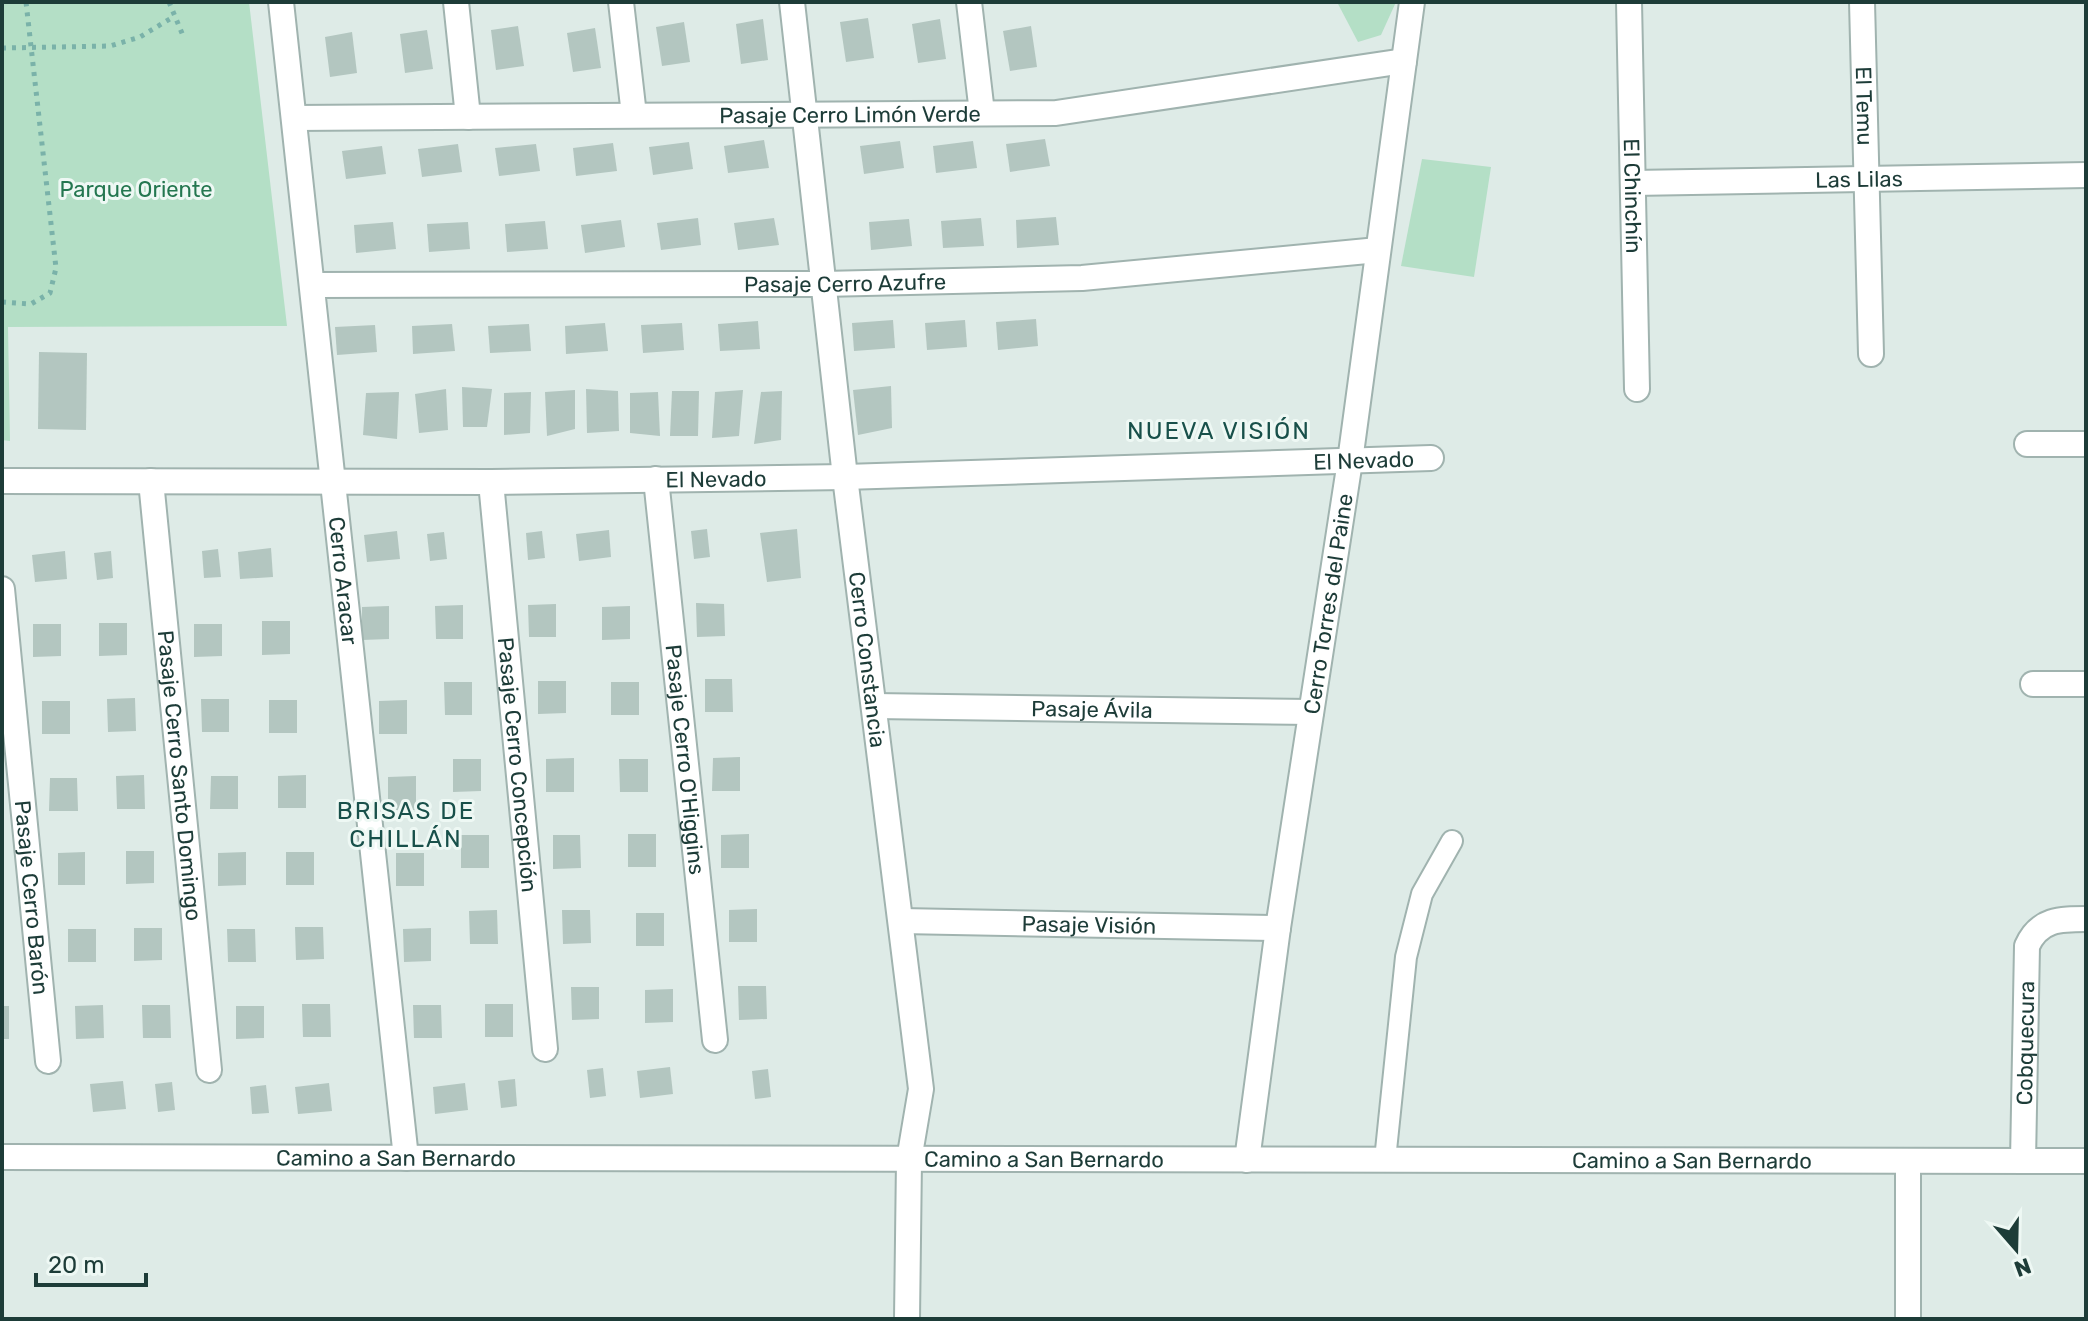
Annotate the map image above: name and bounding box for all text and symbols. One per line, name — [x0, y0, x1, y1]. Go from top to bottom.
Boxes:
street label: El Temu — [1850, 66, 1879, 146]
street label: Pasaje Cerro Limón Verde — [719, 100, 981, 129]
street label: El Chinchín — [1618, 138, 1647, 254]
street label: Las Lilas — [1815, 165, 1903, 194]
park label: Parque Oriente — [59, 176, 213, 203]
street label: Pasaje Cerro Azufre — [744, 268, 946, 298]
district label: NUEVA VISIÓN — [1127, 417, 1311, 445]
street label: El Nevado — [1313, 446, 1415, 476]
street label: El Nevado — [665, 465, 767, 494]
street label: Cerro Torres del Paine — [1298, 492, 1359, 716]
street label: Cerro Aracar — [323, 515, 363, 647]
street label: Cerro Constancia — [843, 570, 891, 749]
street label: Pasaje Cerro Santo Domingo — [152, 629, 207, 922]
street label: Pasaje Cerro Concepción — [492, 636, 543, 894]
street label: Pasaje Cerro O'Higgins — [659, 643, 711, 876]
street label: Pasaje Ávila — [1031, 695, 1153, 724]
district label: BRISAS DE CHILLÁN — [337, 797, 475, 853]
street label: Pasaje Cerro Barón — [9, 799, 54, 996]
street label: Pasaje Visión — [1021, 910, 1157, 940]
street label: Cobquecura — [2011, 980, 2040, 1106]
street label: Camino a San Bernardo — [276, 1145, 516, 1172]
street label: Camino a San Bernardo — [924, 1146, 1164, 1173]
street label: Camino a San Bernardo — [1572, 1147, 1812, 1174]
north arrow — [1976, 1209, 2056, 1289]
scale bar — [36, 1237, 146, 1287]
text: 20 m — [48, 1251, 105, 1279]
text: N — [2011, 1252, 2035, 1283]

